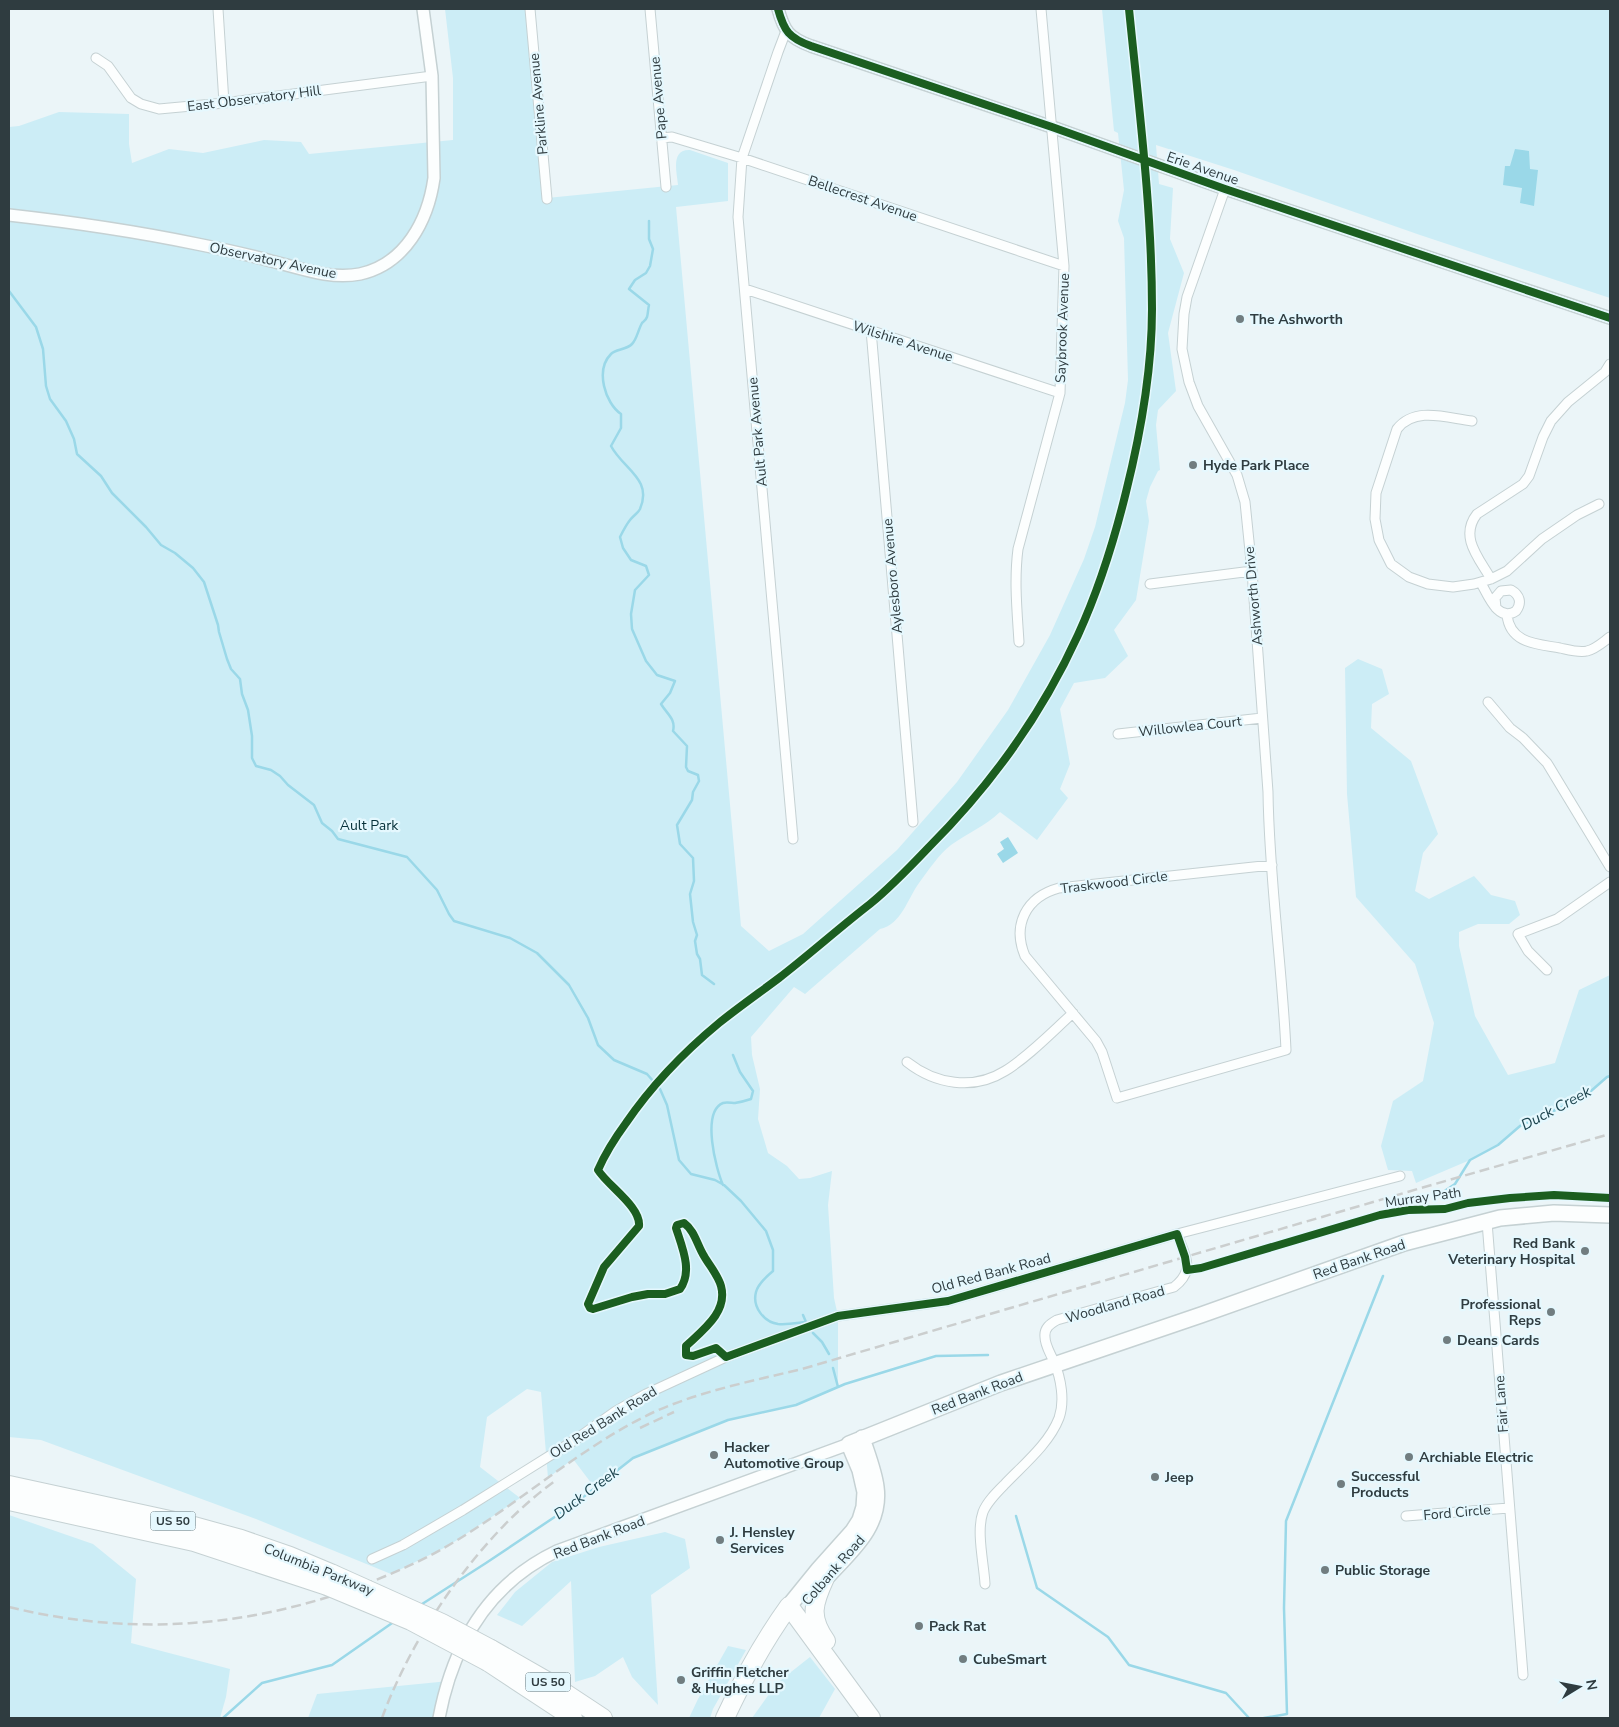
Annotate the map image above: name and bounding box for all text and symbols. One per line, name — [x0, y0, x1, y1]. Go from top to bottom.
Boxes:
street label: Parkline Avenue — [525, 52, 552, 156]
street label: Pape Avenue — [645, 56, 672, 140]
street label: East Observatory Hill — [186, 81, 323, 116]
street label: Erie Avenue — [1164, 147, 1241, 190]
street label: Bellecrest Avenue — [806, 171, 920, 226]
street label: Observatory Avenue — [208, 238, 338, 283]
street label: Saybrook Avenue — [1051, 273, 1074, 383]
place label: The Ashworth — [1250, 310, 1343, 329]
marker: The Ashworth — [1234, 313, 1246, 325]
street label: Wilshire Avenue — [850, 316, 955, 367]
street label: Ault Park Avenue — [743, 376, 772, 487]
place label: Hyde Park Place — [1203, 456, 1310, 475]
marker: Hyde Park Place — [1187, 459, 1199, 471]
street label: Aylesboro Avenue — [878, 518, 907, 634]
street label: Ashworth Drive — [1240, 546, 1267, 646]
street label: Willowlea Court — [1137, 712, 1243, 741]
park label: Ault Park — [340, 816, 399, 835]
street label: Traskwood Circle — [1059, 866, 1169, 898]
water label: Duck Creek — [1517, 1081, 1595, 1135]
street label: Murray Path — [1384, 1183, 1462, 1212]
place label: Red Bank Veterinary Hospital — [1447, 1234, 1576, 1269]
street label: Red Bank Road — [1310, 1235, 1408, 1284]
marker: Red Bank Veterinary Hospital — [1579, 1245, 1591, 1257]
street label: Old Red Bank Road — [929, 1248, 1053, 1299]
street label: Woodland Road — [1063, 1281, 1167, 1328]
place label: Professional Reps — [1461, 1295, 1542, 1330]
marker: Professional Reps — [1545, 1306, 1557, 1318]
place label: Deans Cards — [1457, 1331, 1539, 1350]
marker: Deans Cards — [1441, 1334, 1453, 1346]
street label: Red Bank Road — [929, 1367, 1026, 1420]
street label: Fair Lane — [1490, 1375, 1513, 1433]
street label: Old Red Bank Road — [546, 1382, 660, 1463]
place label: Hacker Automotive Group — [724, 1438, 844, 1473]
place label: Archiable Electric — [1419, 1448, 1533, 1467]
marker: Hacker Automotive Group — [708, 1449, 720, 1461]
marker: Archiable Electric — [1403, 1451, 1415, 1463]
water label: Duck Creek — [549, 1462, 623, 1524]
place label: Successful Products — [1351, 1467, 1420, 1502]
place label: Jeep — [1164, 1468, 1194, 1487]
marker: Jeep — [1149, 1471, 1161, 1483]
marker: Successful Products — [1335, 1478, 1347, 1490]
street label: Ford Circle — [1423, 1500, 1491, 1525]
street label: Red Bank Road — [551, 1511, 648, 1564]
road number: US 50 — [150, 1512, 196, 1530]
place label: J. Hensley Services — [729, 1523, 795, 1558]
street label: Colbank Road — [797, 1531, 869, 1610]
marker: J. Hensley Services — [714, 1534, 726, 1546]
street label: Columbia Parkway — [261, 1539, 377, 1600]
place label: Public Storage — [1335, 1561, 1431, 1580]
marker: Public Storage — [1319, 1564, 1331, 1576]
place label: Pack Rat — [929, 1617, 987, 1636]
marker: Pack Rat — [913, 1620, 925, 1632]
place label: CubeSmart — [973, 1650, 1047, 1669]
marker: CubeSmart — [957, 1653, 969, 1665]
north arrow — [1554, 1662, 1604, 1712]
place label: Griffin Fletcher & Hughes LLP — [691, 1663, 789, 1698]
road number: US 50 — [526, 1672, 570, 1691]
marker: Griffin Fletcher & Hughes LLP — [675, 1674, 687, 1686]
text: N — [1581, 1678, 1602, 1692]

